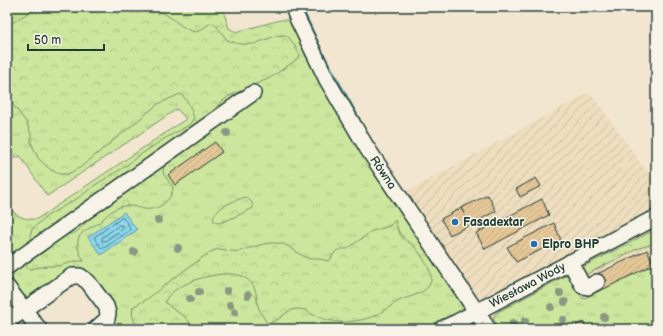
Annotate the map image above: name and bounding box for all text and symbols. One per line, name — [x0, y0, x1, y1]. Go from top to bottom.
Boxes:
scale bar — [28, 26, 104, 52]
text: 50 m — [34, 33, 61, 48]
street label: Równa — [367, 153, 400, 192]
place label: Fasadextar — [463, 215, 524, 230]
marker: Fasadextar — [450, 217, 460, 227]
place label: Elpro BHP — [542, 237, 600, 252]
marker: Elpro BHP — [529, 239, 539, 249]
street label: Wiesława Wody — [487, 259, 568, 311]

